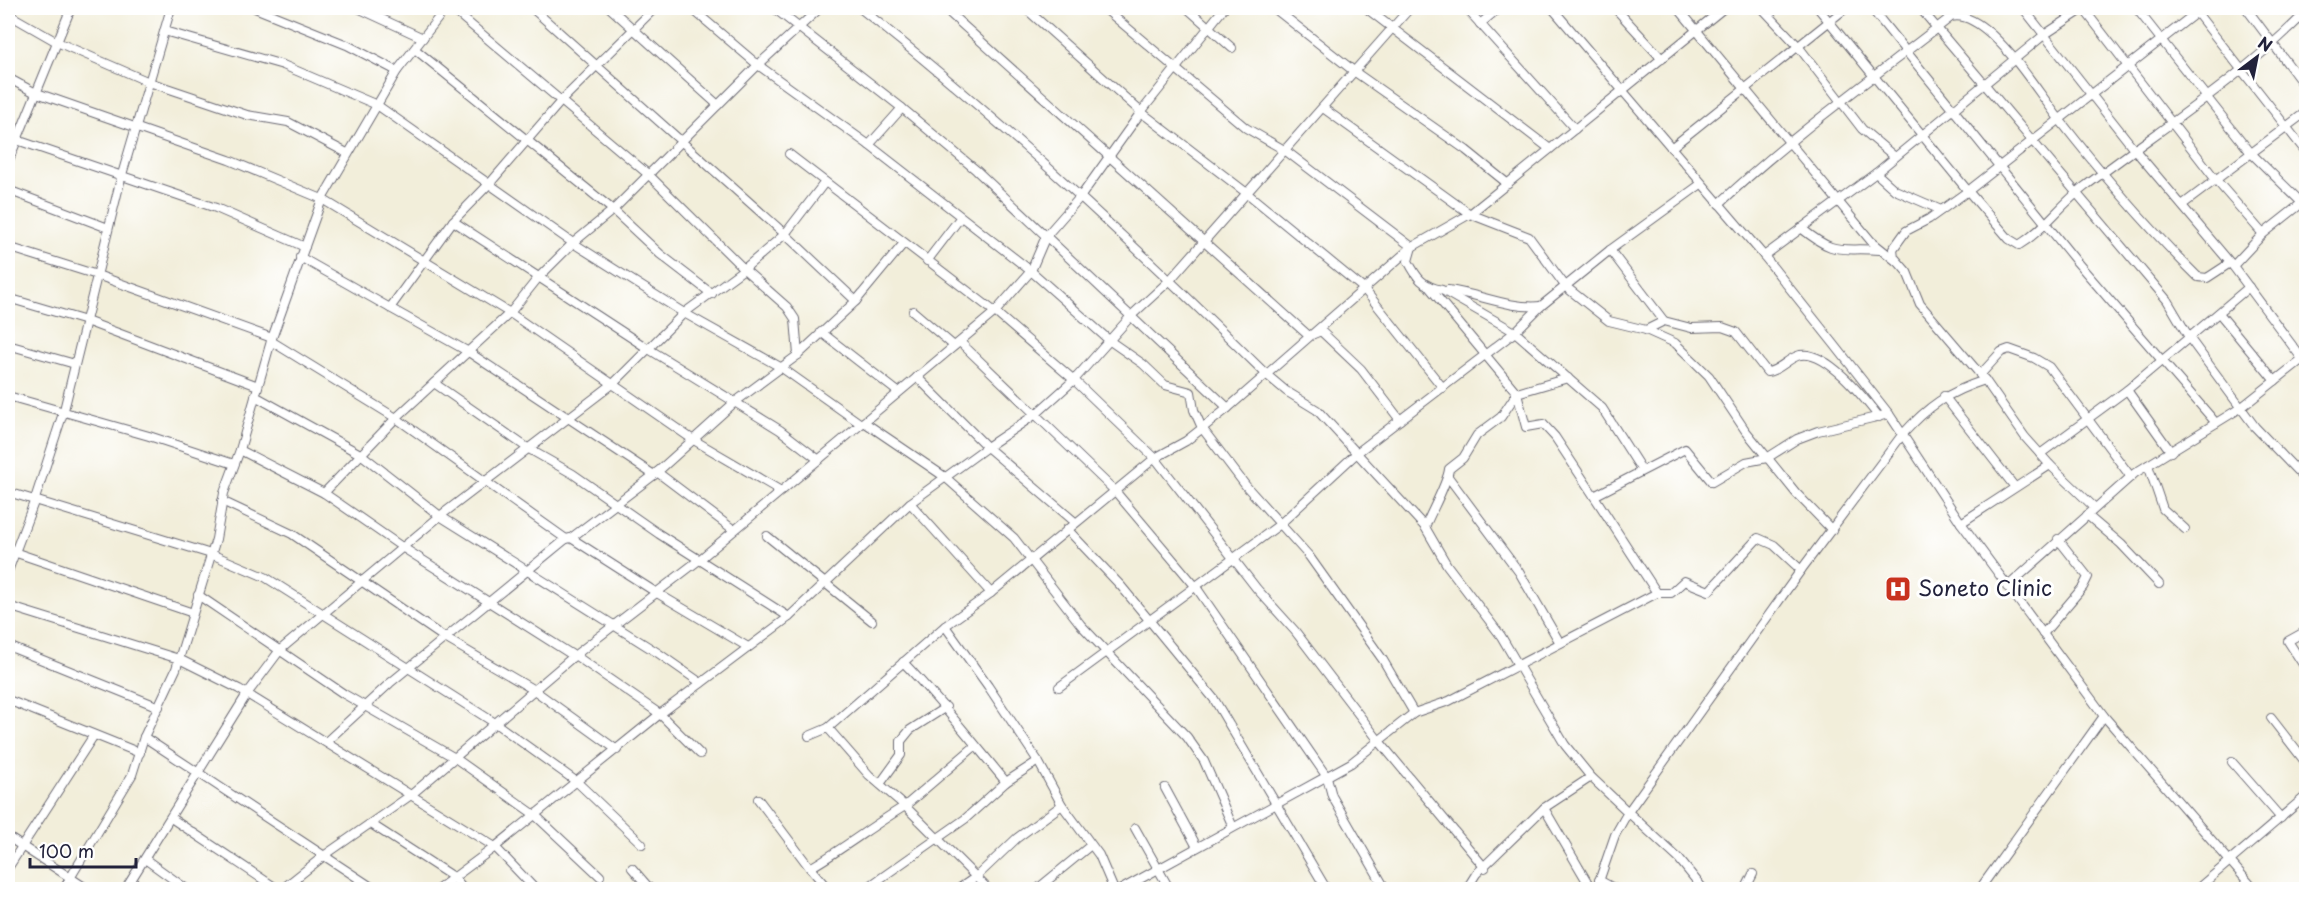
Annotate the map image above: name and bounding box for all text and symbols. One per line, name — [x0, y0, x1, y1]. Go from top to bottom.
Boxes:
north arrow — [2227, 27, 2287, 87]
text: N — [2254, 30, 2277, 57]
place label: Soneto Clinic — [1918, 571, 2052, 603]
hospital icon: Soneto Clinic — [1883, 574, 1913, 604]
scale bar — [30, 831, 136, 869]
text: 100 m — [39, 837, 94, 864]

